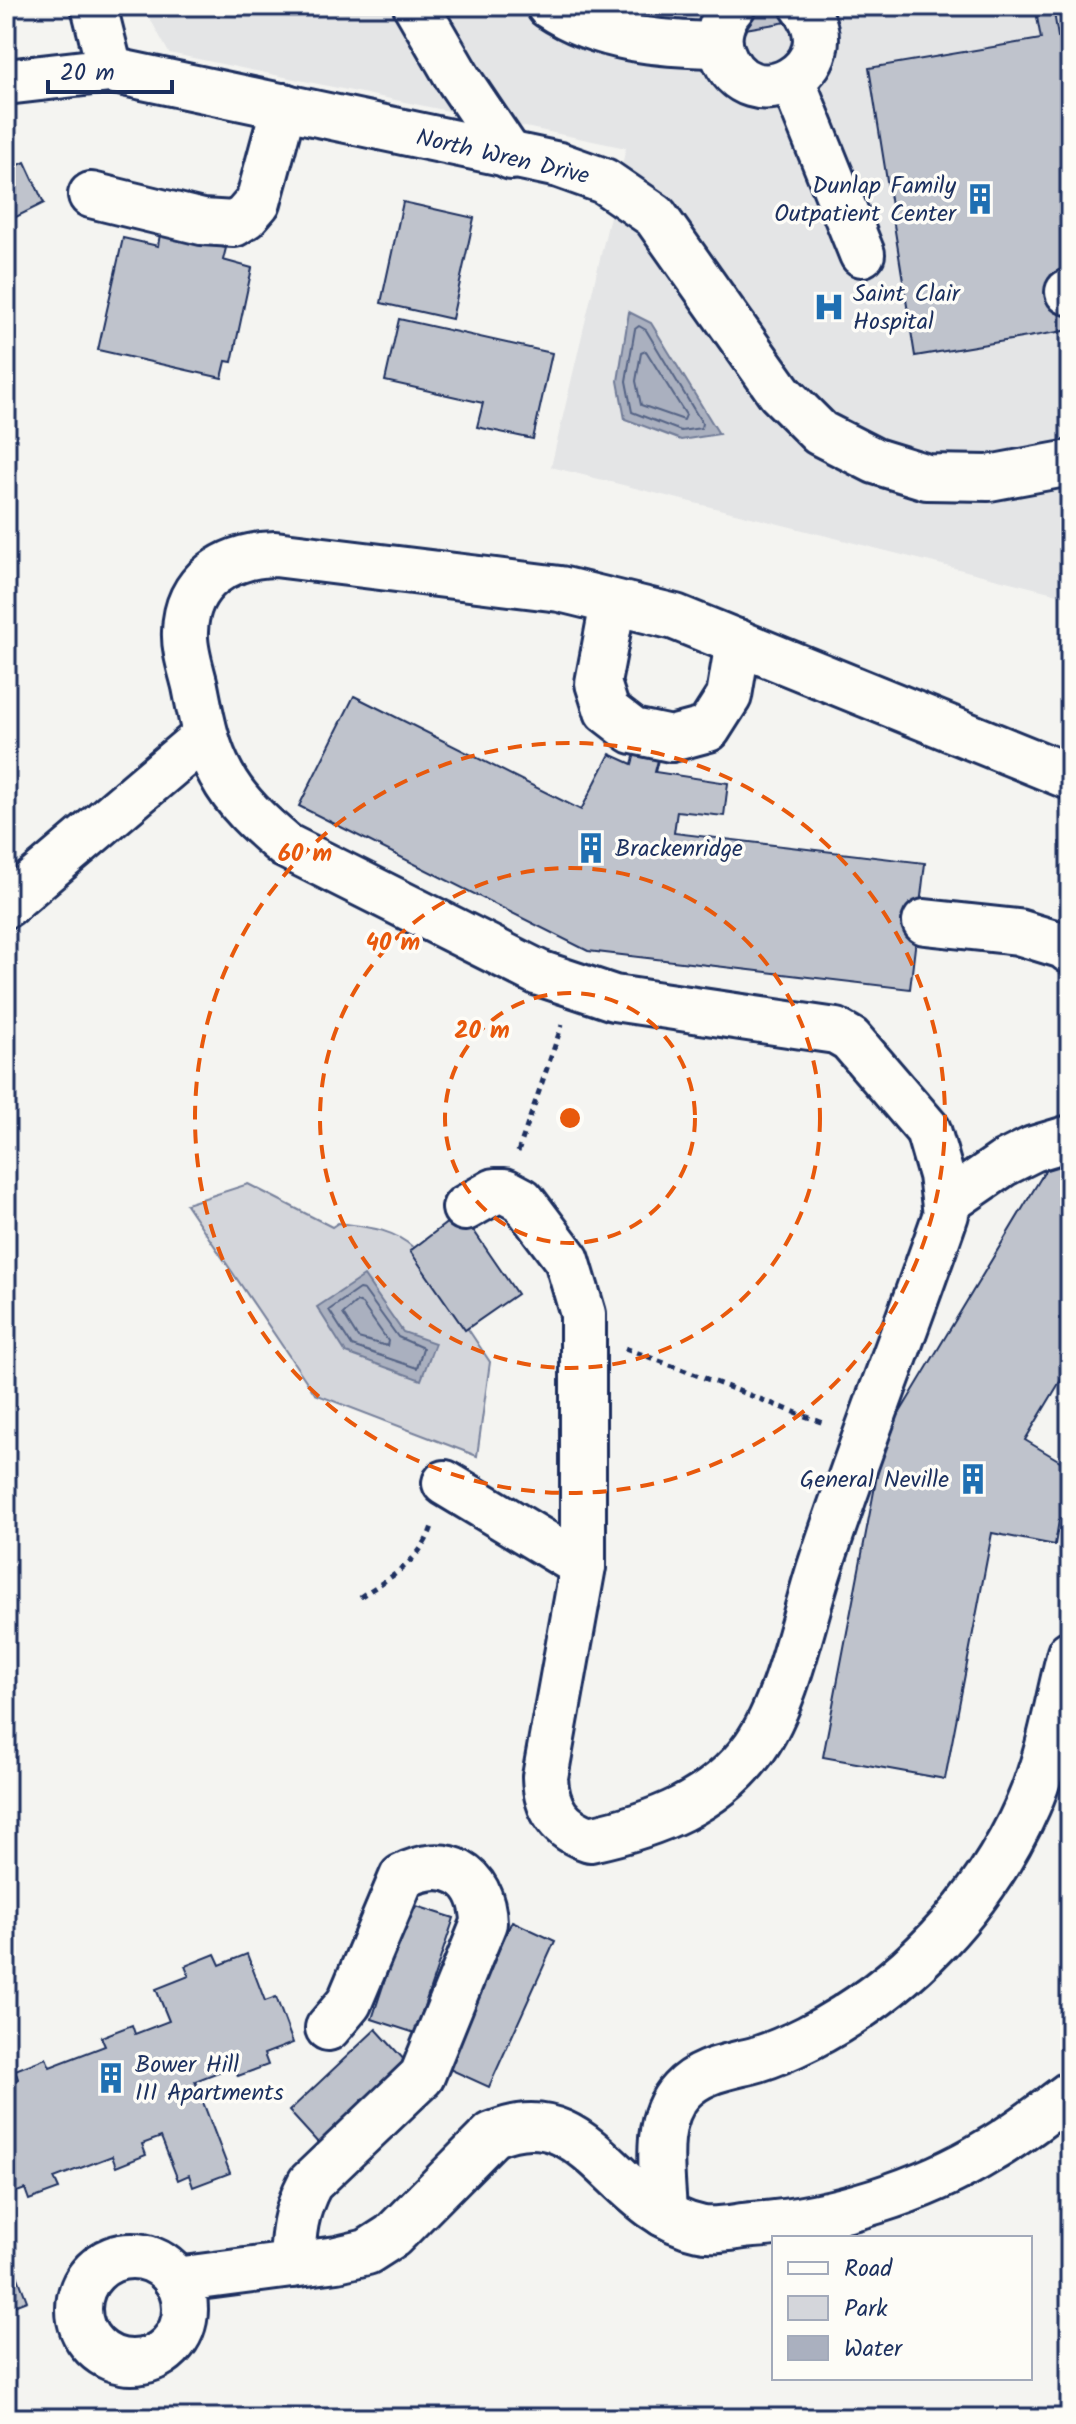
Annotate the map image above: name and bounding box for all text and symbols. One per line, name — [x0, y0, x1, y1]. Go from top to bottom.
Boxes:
scale bar — [48, 44, 172, 94]
text: 20 m — [60, 54, 115, 93]
street label: North Wren Drive — [412, 119, 593, 196]
place label: Dunlap Family Outpatient Center — [774, 167, 958, 234]
building icon: Dunlap Family Outpatient Center — [963, 182, 997, 216]
place label: Saint Clair Hospital — [853, 275, 962, 342]
hospital icon: Saint Clair Hospital — [812, 290, 846, 324]
place label: Brackenridge — [615, 830, 743, 869]
building icon: Brackenridge — [574, 831, 608, 865]
text: 60 m — [278, 835, 332, 874]
text: 40 m — [366, 924, 420, 963]
text: 20 m — [454, 1012, 510, 1051]
centre of rings — [556, 1104, 584, 1132]
place label: General Neville — [800, 1461, 949, 1500]
building icon: General Neville — [956, 1462, 990, 1496]
place label: Bower Hill III Apartments — [135, 2046, 284, 2113]
building icon: Bower Hill III Apartments — [94, 2061, 128, 2095]
legend — [772, 2236, 1032, 2380]
text: Road — [844, 2250, 893, 2289]
text: Park — [844, 2290, 888, 2329]
text: Water — [844, 2330, 904, 2369]

